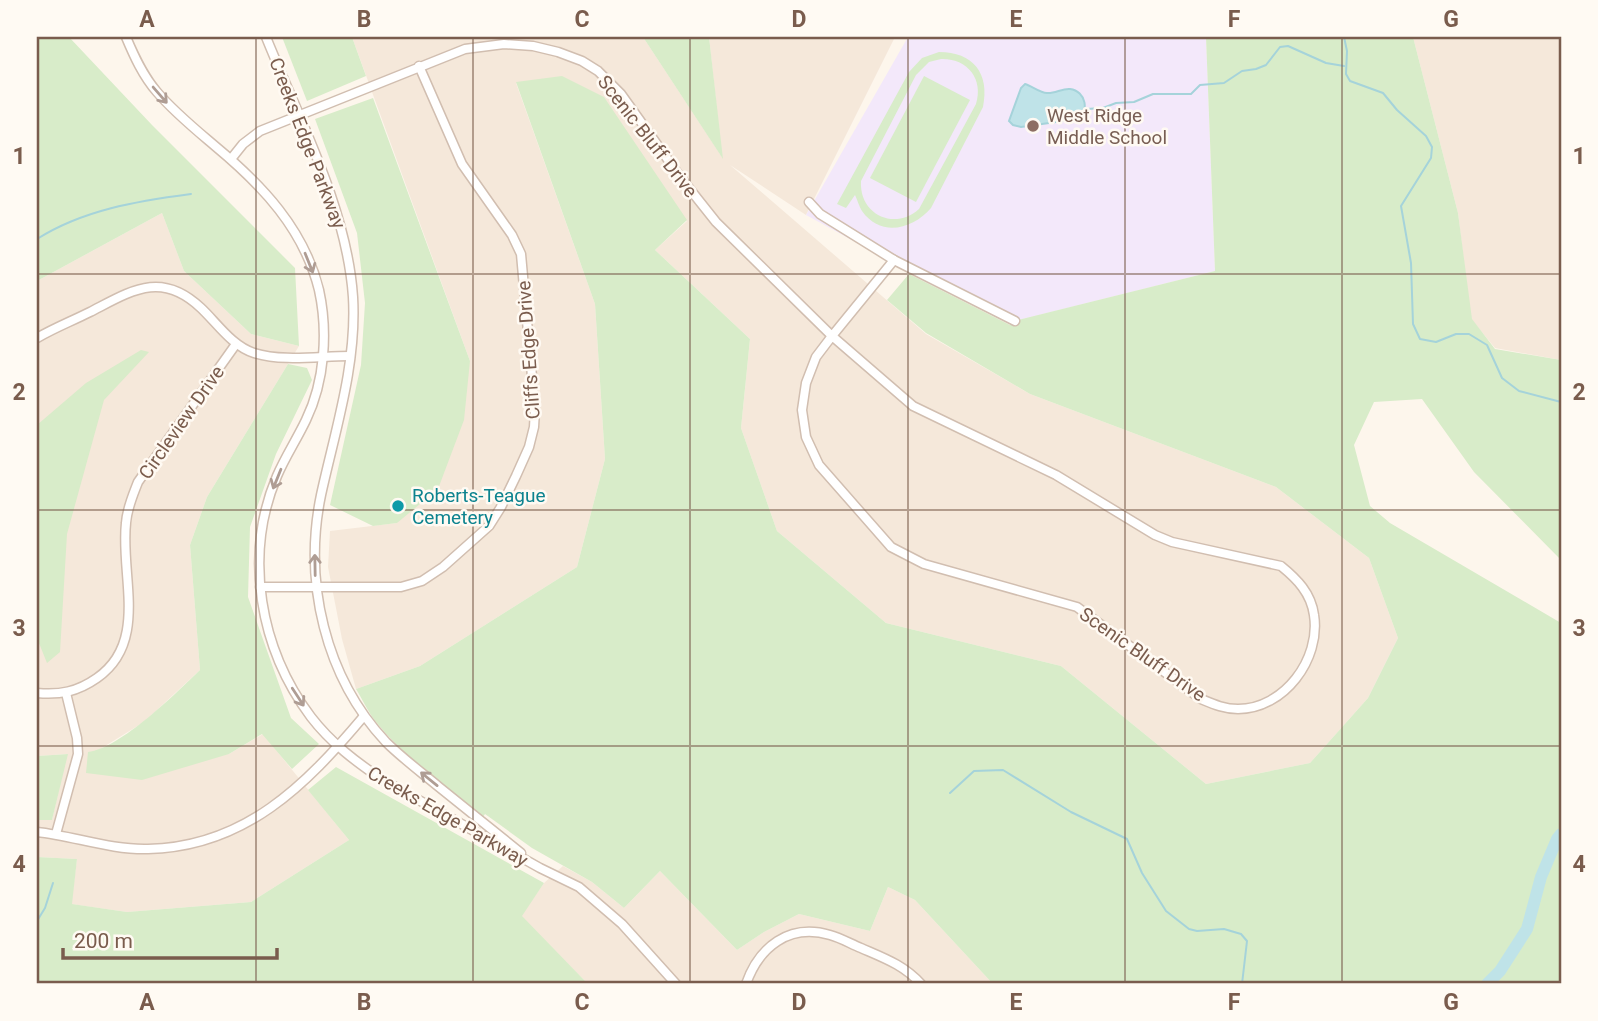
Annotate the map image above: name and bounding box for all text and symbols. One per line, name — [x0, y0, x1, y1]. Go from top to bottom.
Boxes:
text: A — [139, 6, 155, 33]
text: B — [357, 6, 371, 33]
text: C — [574, 6, 590, 33]
text: D — [792, 6, 806, 33]
text: E — [1010, 6, 1023, 33]
text: F — [1228, 6, 1241, 33]
text: G — [1443, 6, 1459, 33]
street label: Creeks Edge Parkway — [264, 54, 351, 232]
street label: Scenic Bluff Drive — [593, 71, 702, 202]
one-way arrow — [152, 86, 168, 104]
place label: West Ridge Middle School — [1047, 104, 1167, 149]
marker: West Ridge Middle School — [1025, 118, 1041, 134]
text: 1 — [12, 143, 26, 170]
text: 1 — [1572, 143, 1586, 170]
one-way arrow — [304, 252, 317, 273]
street label: Cliffs Edge Drive — [512, 280, 545, 420]
street label: Circleview Drive — [134, 361, 229, 483]
text: 2 — [12, 379, 26, 406]
text: 2 — [1572, 379, 1586, 406]
one-way arrow — [269, 468, 282, 490]
place label: Roberts-Teague Cemetery — [412, 484, 546, 529]
marker: Roberts-Teague Cemetery — [390, 498, 406, 514]
one-way arrow — [308, 554, 321, 577]
street label: Scenic Bluff Drive — [1075, 602, 1210, 706]
text: 3 — [12, 615, 26, 642]
text: 3 — [1572, 615, 1586, 642]
one-way arrow — [290, 687, 305, 706]
street label: Creeks Edge Parkway — [363, 761, 532, 872]
one-way arrow — [421, 772, 439, 787]
text: 4 — [12, 851, 26, 878]
text: 4 — [1572, 851, 1586, 878]
scale bar — [63, 916, 276, 960]
text: 200 m — [74, 929, 133, 953]
text: A — [139, 989, 155, 1016]
text: B — [357, 989, 371, 1016]
text: C — [574, 989, 590, 1016]
text: D — [792, 989, 806, 1016]
text: E — [1010, 989, 1023, 1016]
text: F — [1228, 989, 1241, 1016]
text: G — [1443, 989, 1459, 1016]

